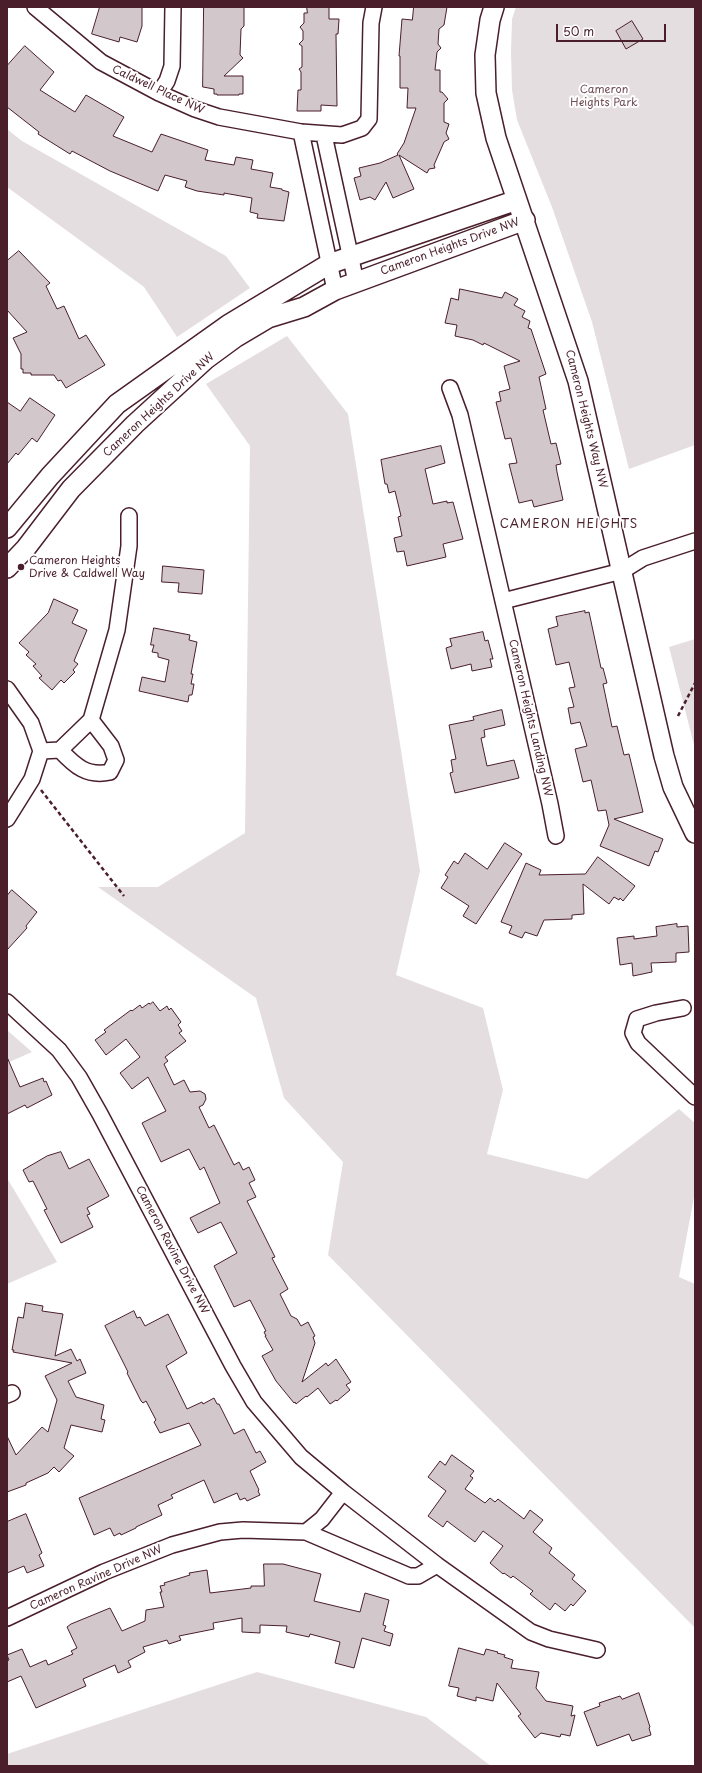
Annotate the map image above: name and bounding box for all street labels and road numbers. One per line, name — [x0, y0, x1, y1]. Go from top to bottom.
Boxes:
street label: Caldwell Place NW — [110, 63, 206, 117]
street label: Cameron Heights Drive NW — [379, 216, 521, 278]
street label: Cameron Heights Way NW — [562, 348, 610, 490]
street label: Cameron Heights Drive NW — [101, 350, 217, 460]
street label: Cameron Heights Landing NW — [505, 638, 555, 798]
street label: Cameron Ravine Drive NW — [133, 1184, 211, 1316]
street label: Cameron Ravine Drive NW — [28, 1543, 164, 1613]

